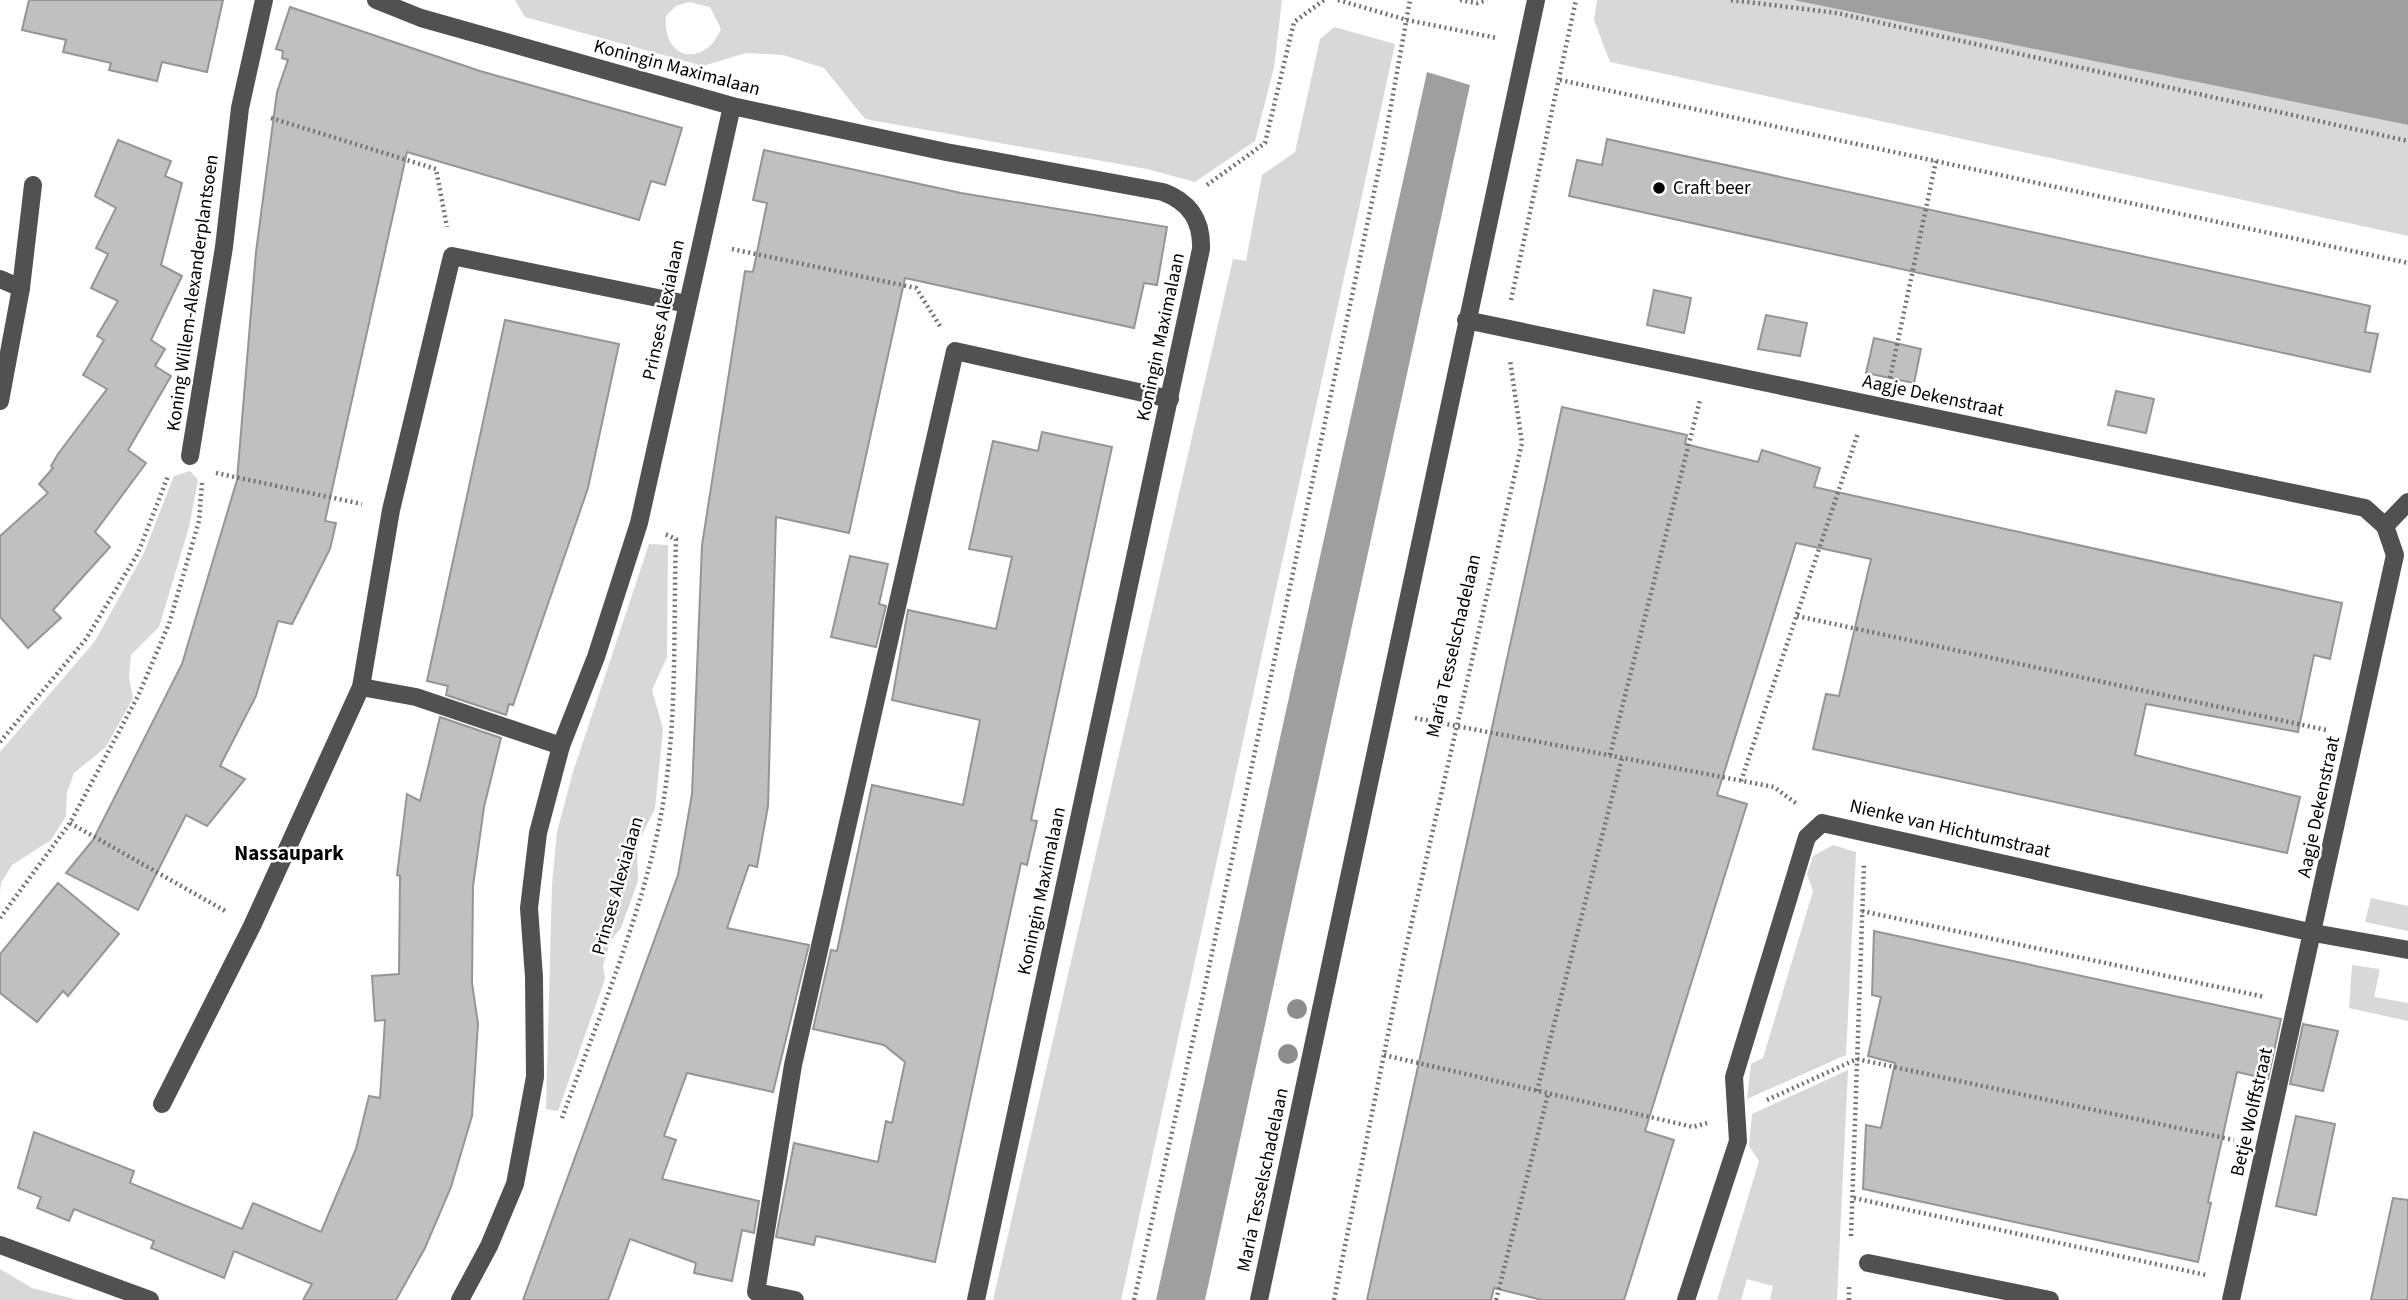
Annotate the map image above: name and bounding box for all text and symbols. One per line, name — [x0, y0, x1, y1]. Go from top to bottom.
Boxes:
street label: Koningin Maximalaan — [591, 33, 763, 103]
street label: Koning Willem-Alexanderplantsoen — [160, 153, 226, 433]
place label: Craft beer — [1673, 175, 1751, 202]
marker: Craft beer — [1651, 180, 1667, 196]
street label: Prinses Alexialaan — [636, 237, 692, 383]
street label: Koningin Maximalaan — [1130, 250, 1192, 424]
street label: Aagje Dekenstraat — [1860, 368, 2007, 424]
street label: Maria Tesselschadelaan — [1420, 552, 1488, 740]
street label: Aagje Dekenstraat — [2291, 733, 2347, 880]
street label: Nienke van Hichtumstraat — [1847, 793, 2054, 865]
street label: Koningin Maximalaan — [1011, 804, 1073, 978]
street label: Prinses Alexialaan — [585, 813, 651, 959]
district label: Nassaupark — [234, 838, 344, 868]
street label: Betje Wolffstraat — [2224, 1044, 2280, 1179]
street label: Maria Tesselschadelaan — [1230, 1085, 1296, 1275]

